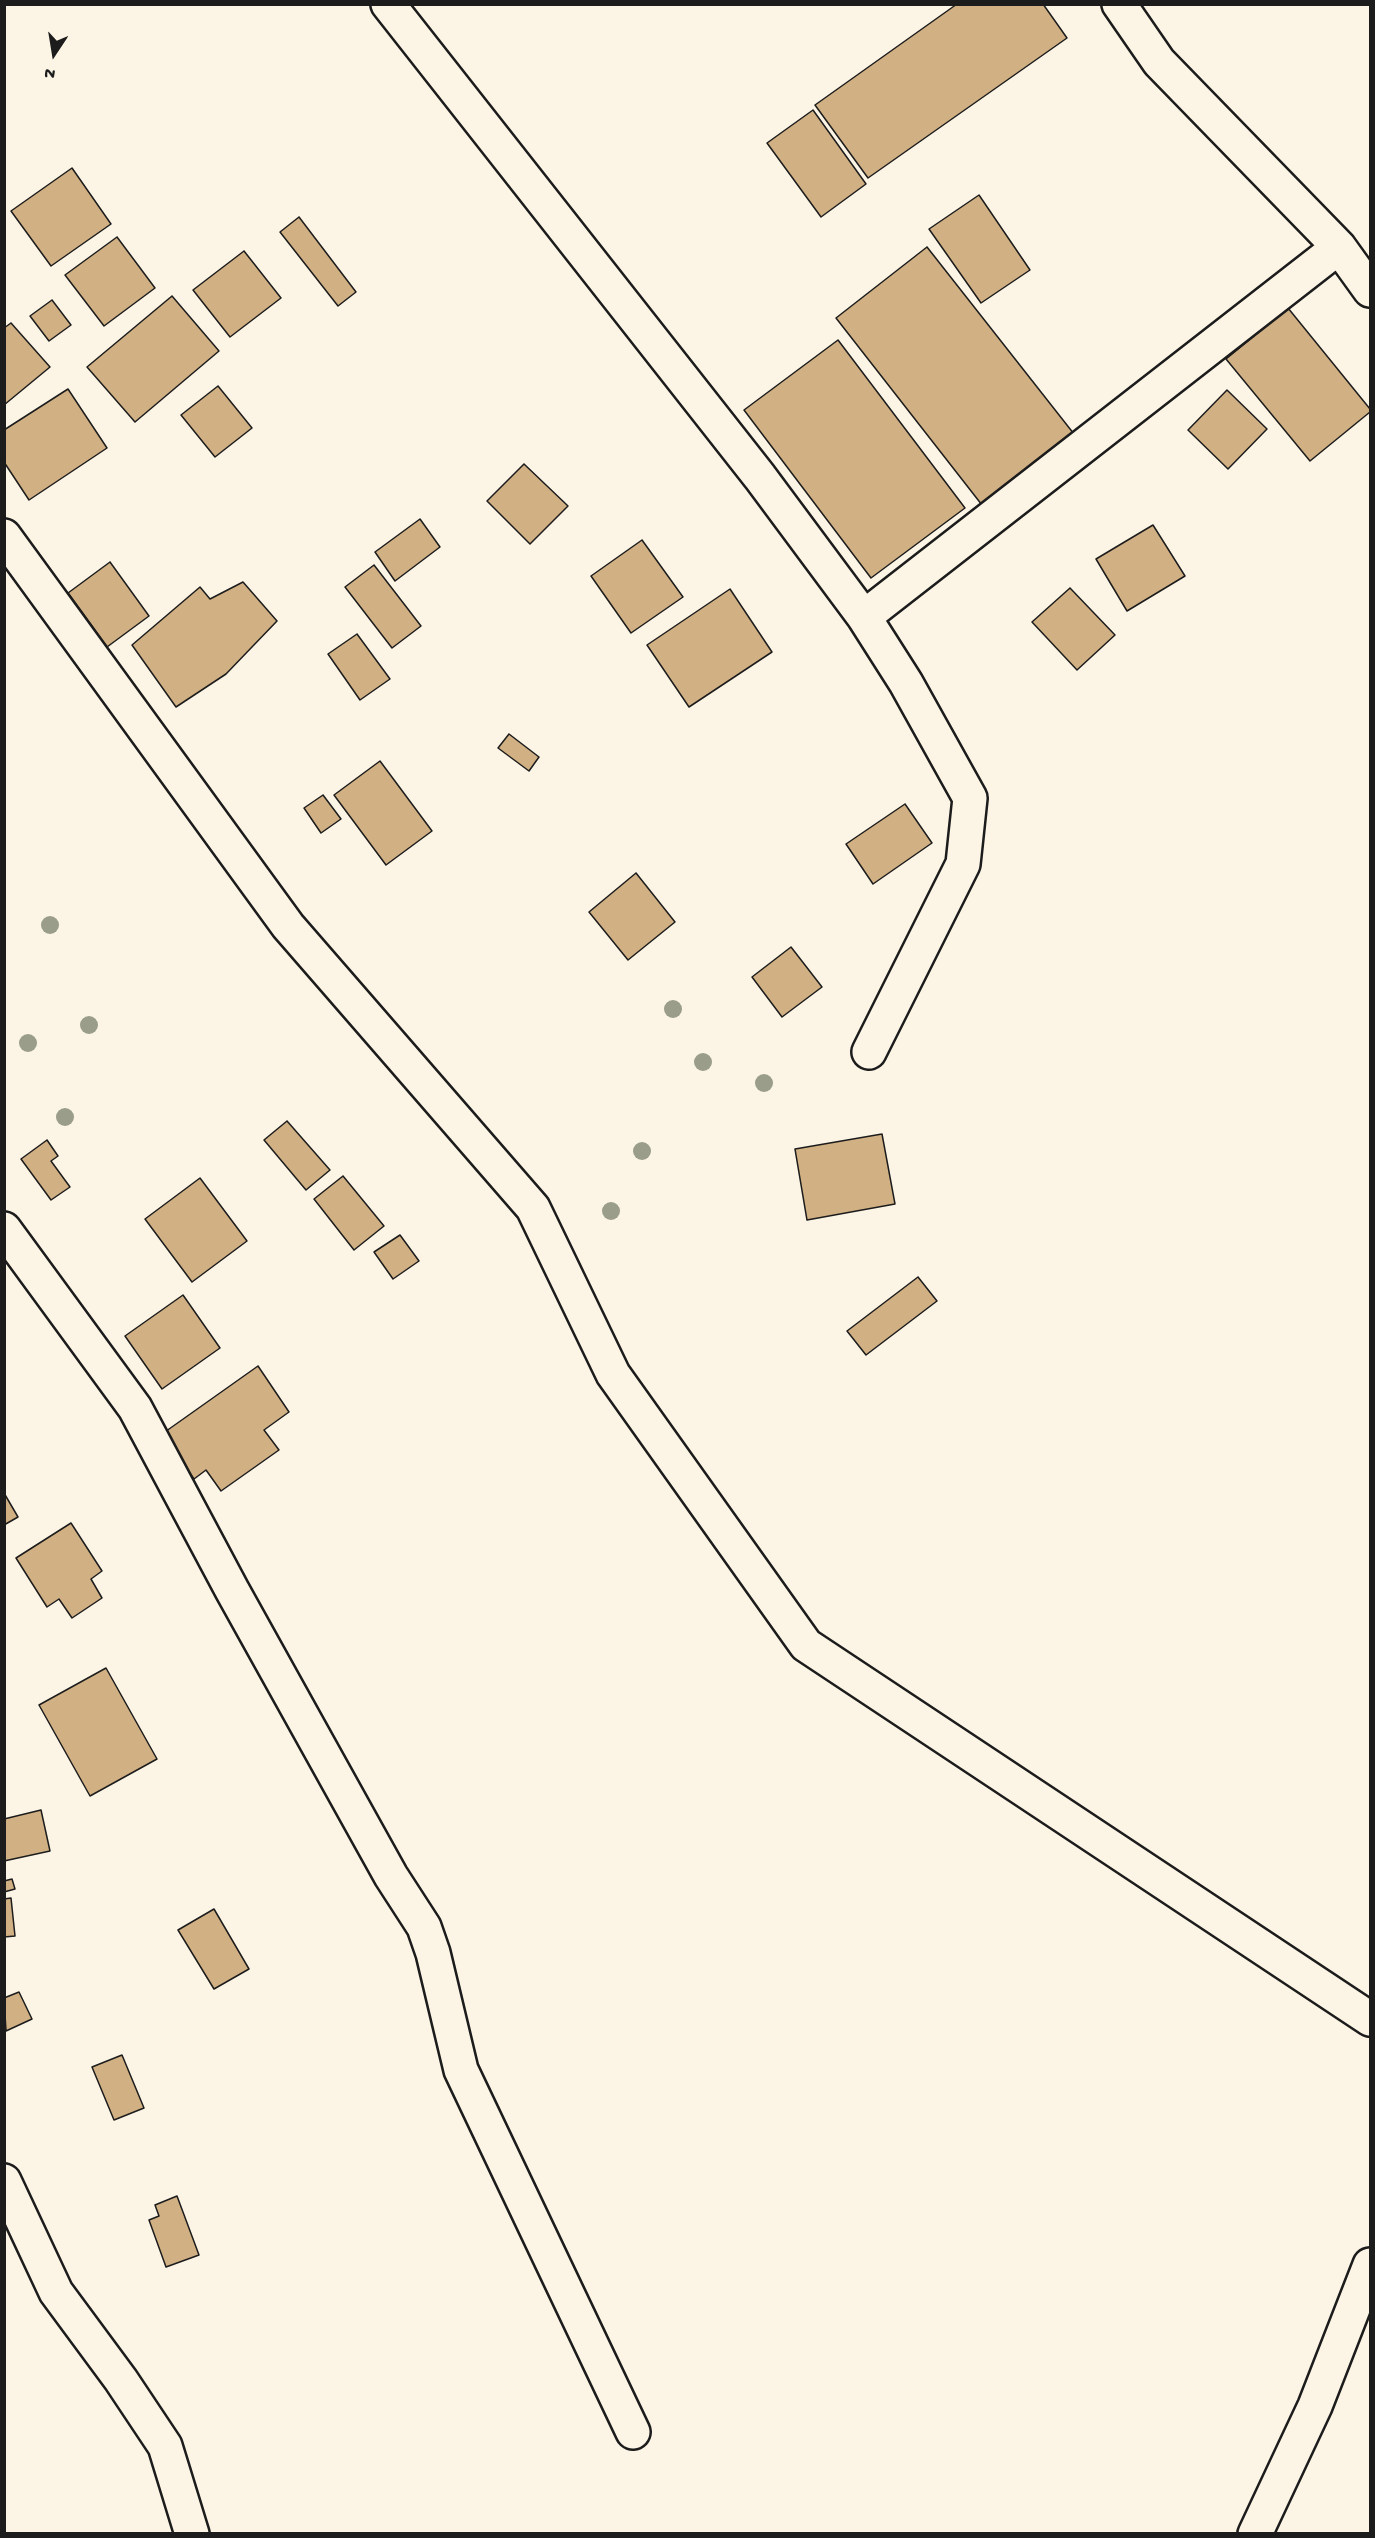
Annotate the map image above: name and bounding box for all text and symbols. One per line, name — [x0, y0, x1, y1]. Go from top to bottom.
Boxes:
north arrow — [24, 24, 84, 84]
text: N — [43, 62, 57, 82]

